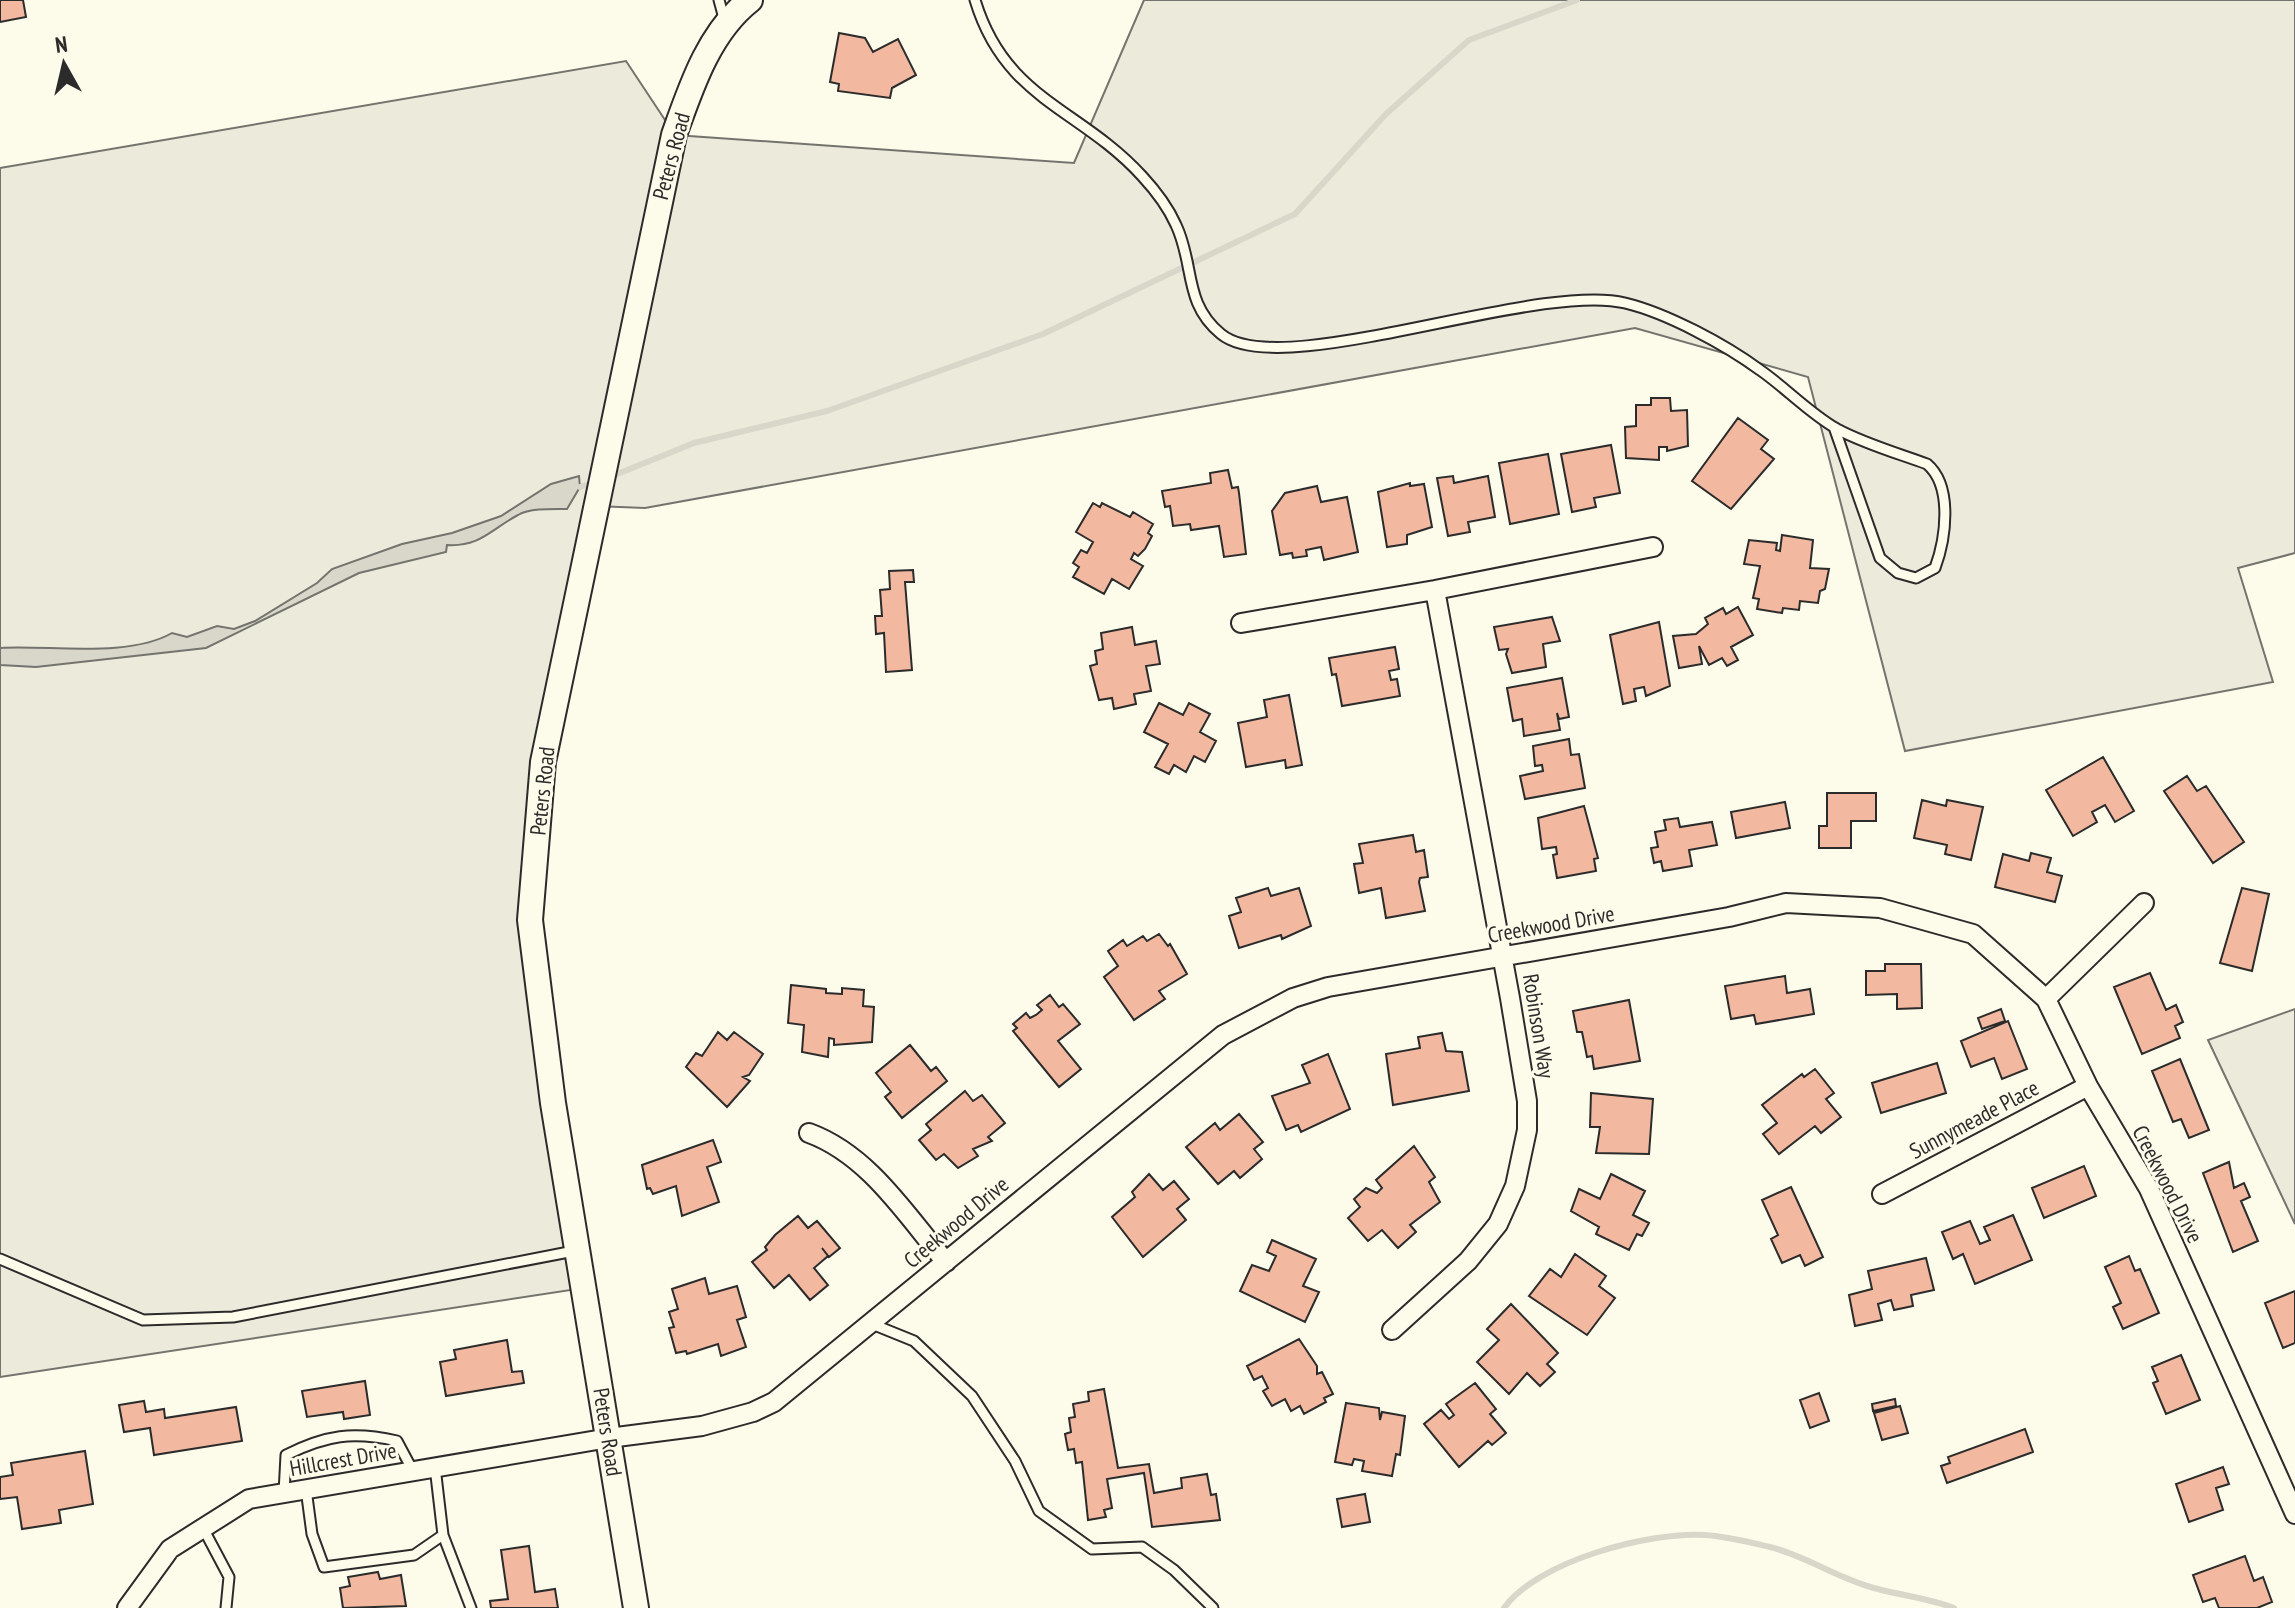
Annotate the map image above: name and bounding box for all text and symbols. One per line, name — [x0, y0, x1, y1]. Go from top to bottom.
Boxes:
north arrow — [24, 24, 104, 104]
text: N — [53, 30, 69, 59]
street label: Peters Road — [646, 109, 696, 203]
street label: Peters Road — [523, 745, 561, 837]
street label: Creekwood Drive — [1485, 899, 1617, 949]
street label: Robinson Way — [1517, 972, 1561, 1081]
street label: Sunnymeade Place — [1905, 1073, 2043, 1165]
street label: Creekwood Drive — [2126, 1120, 2210, 1248]
street label: Creekwood Drive — [898, 1170, 1014, 1274]
street label: Peters Road — [587, 1386, 629, 1478]
street label: Hillcrest Drive — [287, 1436, 399, 1482]

